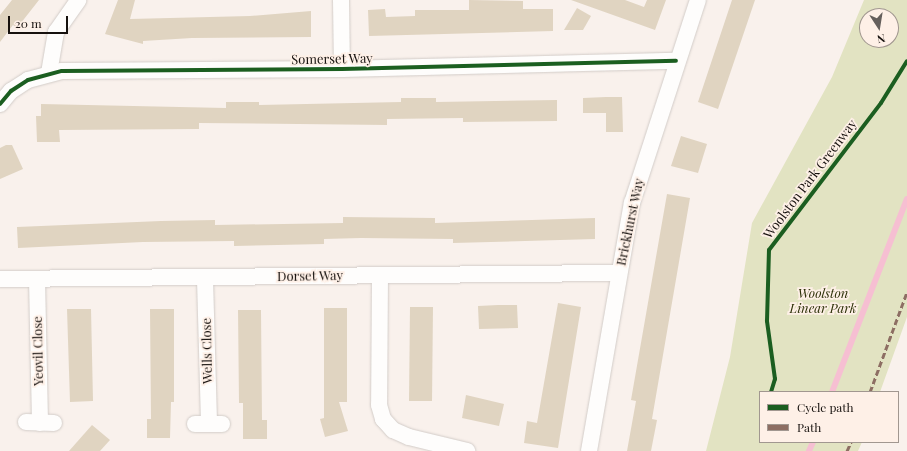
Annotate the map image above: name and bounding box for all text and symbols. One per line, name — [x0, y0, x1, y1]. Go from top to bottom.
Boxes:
scale bar — [10, 8, 70, 34]
north arrow — [859, 8, 899, 48]
text: 20 m — [15, 15, 42, 31]
text: N — [876, 31, 887, 47]
street label: Somerset Way — [291, 50, 373, 68]
street label: Woolston Park Greenway — [760, 116, 860, 242]
street label: Brickhurst Way — [613, 177, 647, 267]
street label: Dorset Way — [277, 268, 343, 284]
park label: Woolston Linear Park — [790, 286, 856, 317]
street label: Yeovil Close — [30, 316, 46, 386]
street label: Wells Close — [199, 318, 215, 384]
legend — [759, 391, 899, 443]
text: Cycle path — [797, 399, 854, 415]
text: Path — [797, 419, 821, 435]

